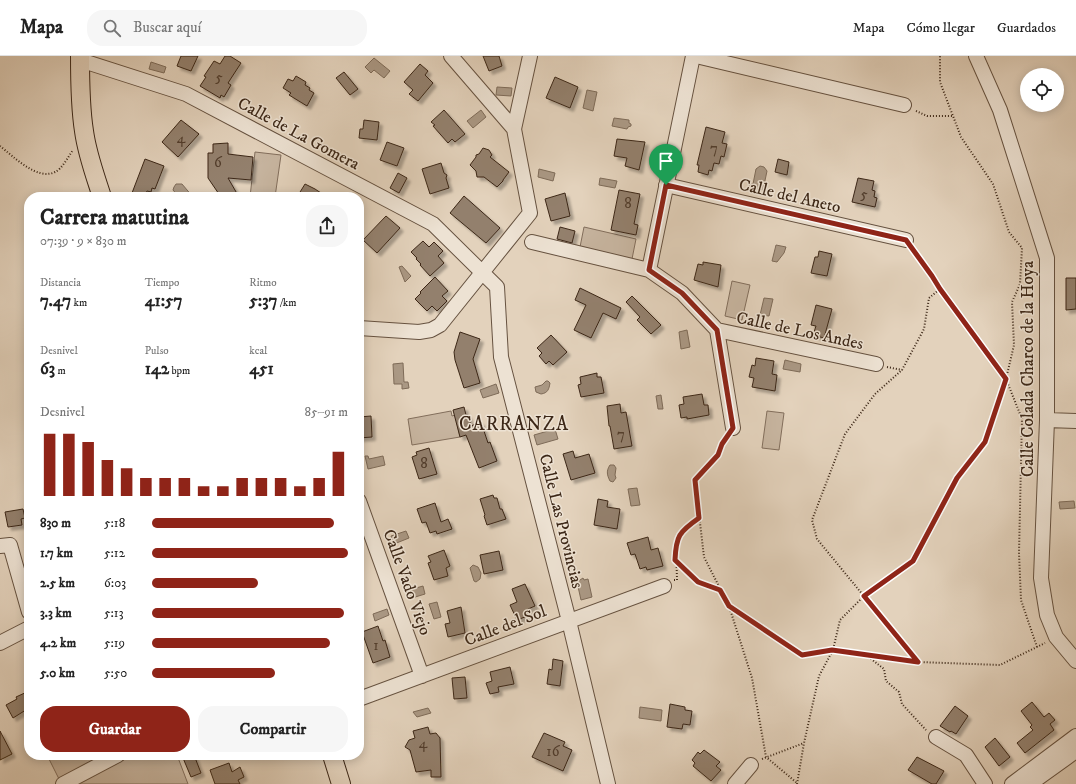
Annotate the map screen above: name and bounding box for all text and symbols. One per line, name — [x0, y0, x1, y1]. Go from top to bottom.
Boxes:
search box — [87, 10, 367, 46]
text: Mapa — [20, 16, 63, 39]
icon: search — [101, 17, 123, 39]
text: Buscar aquí — [133, 18, 201, 37]
text: Mapa — [853, 19, 884, 37]
text: Cómo llegar — [906, 19, 975, 37]
text: Guardados — [997, 19, 1056, 37]
house number: 5 — [215, 68, 223, 87]
map controls — [1020, 68, 1064, 112]
button: locate — [1020, 68, 1064, 112]
street label: Calle de La Gomera — [234, 92, 364, 176]
house number: 4 — [177, 129, 186, 148]
house number: 7 — [710, 139, 718, 158]
pin — [649, 144, 683, 185]
icon: arrive — [655, 150, 677, 172]
house number: 6 — [214, 153, 223, 172]
street label: Calle del Aneto — [737, 174, 843, 218]
house number: 5 — [860, 185, 868, 204]
house number: 8 — [624, 194, 632, 213]
text: Carrera matutina — [40, 204, 189, 231]
button: share — [306, 205, 348, 247]
text: 07:39 · 9 × 830 m — [40, 233, 126, 249]
street label: Calle Colada Charco de la Hoya — [1017, 260, 1039, 477]
text: Distancia — [40, 276, 81, 290]
text: Tiempo — [145, 276, 179, 290]
text: Ritmo — [249, 276, 277, 290]
text: 7.47 — [40, 290, 71, 312]
text: 41:57 — [145, 290, 183, 312]
text: 5:37 — [249, 290, 278, 312]
text: km — [71, 296, 87, 310]
text: /km — [278, 296, 297, 310]
street label: Calle de Los Andes — [734, 307, 866, 355]
text: Desnivel — [40, 344, 78, 358]
text: Pulso — [145, 344, 169, 358]
text: kcal — [249, 344, 267, 358]
text: 63 — [40, 358, 55, 380]
text: 142 — [145, 358, 169, 380]
text: 451 — [249, 358, 274, 380]
text: m — [55, 364, 66, 378]
text: bpm — [169, 364, 190, 378]
text: Desnivel — [40, 404, 85, 420]
text: 85–91 m — [304, 404, 348, 420]
district label: CARRANZA — [459, 413, 569, 436]
house number: 7 — [617, 425, 625, 444]
street label: Calle Las Provincias — [534, 452, 588, 591]
house number: 8 — [420, 454, 428, 473]
text: 830 m — [40, 515, 71, 531]
text: 5:18 — [104, 515, 125, 531]
street label: Calle Vado Viejo — [378, 526, 436, 638]
text: 1.7 km — [40, 545, 73, 561]
text: 5:12 — [104, 545, 125, 561]
text: 2.5 km — [40, 575, 75, 591]
text: 6:03 — [104, 575, 126, 591]
street label: Calle del Sol — [461, 600, 549, 652]
text: 3.3 km — [40, 605, 72, 621]
text: 5:13 — [104, 605, 123, 621]
text: 4.2 km — [40, 635, 76, 651]
text: 5:19 — [104, 635, 125, 651]
house number: 1 — [373, 636, 379, 655]
text: 5.0 km — [40, 665, 75, 681]
text: 5:50 — [104, 665, 127, 681]
button: Guardar — [40, 706, 190, 752]
button: Compartir — [198, 706, 348, 752]
house number: 4 — [419, 734, 428, 753]
house number: 16 — [546, 742, 561, 761]

